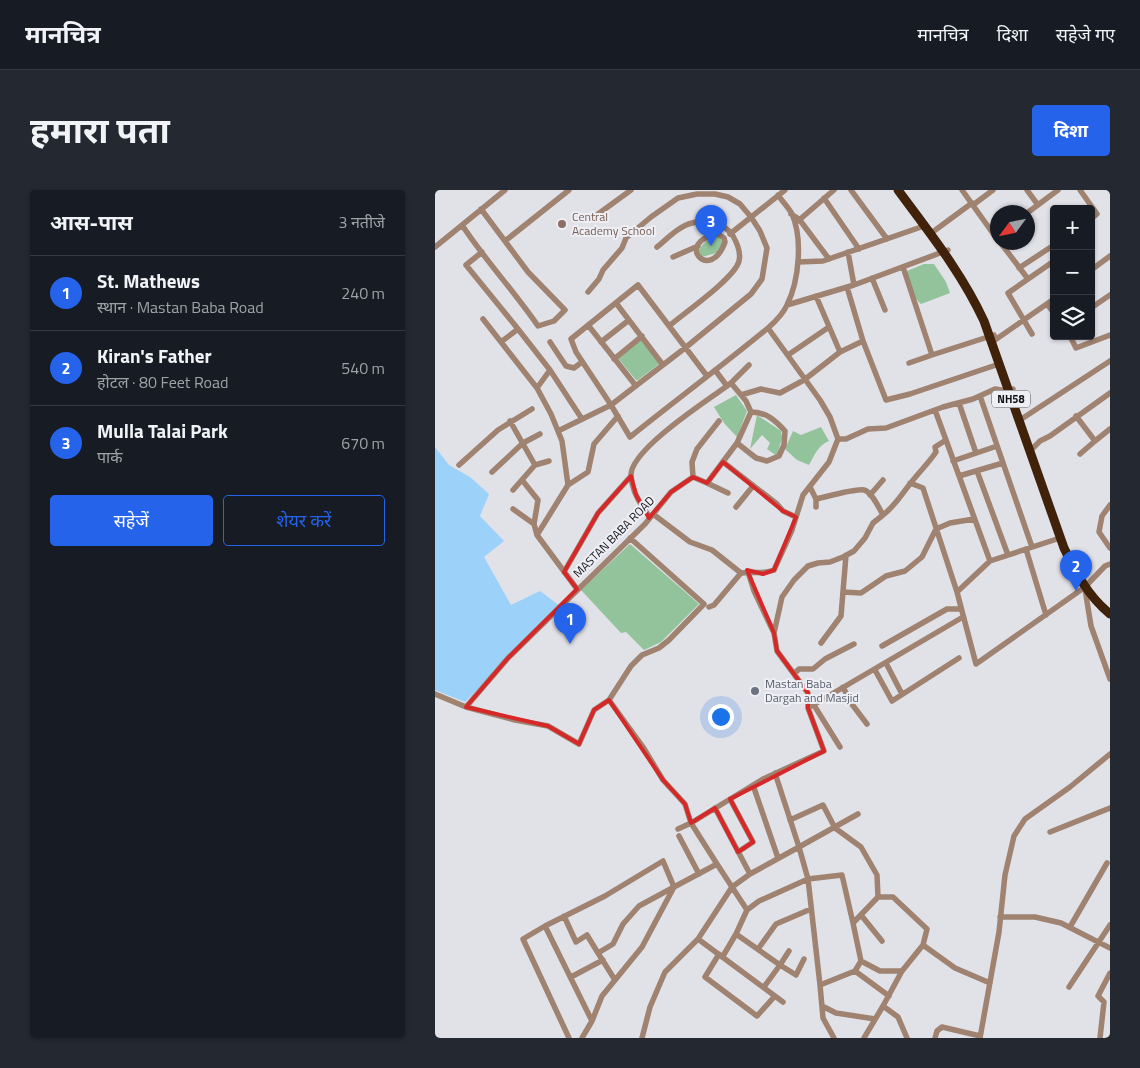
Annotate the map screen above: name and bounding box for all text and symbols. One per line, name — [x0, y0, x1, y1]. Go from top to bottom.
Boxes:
text: मानचित्र — [25, 16, 101, 52]
text: मानचित्र — [917, 21, 969, 48]
text: दिशा — [997, 21, 1028, 48]
text: सहेजे गए — [1056, 21, 1115, 48]
text: हमारा पता — [30, 103, 170, 157]
button: दिशा — [1032, 105, 1110, 156]
pin: 3 — [695, 205, 727, 246]
north arrow — [990, 205, 1035, 250]
map controls — [1050, 205, 1095, 340]
button: + — [1050, 205, 1095, 250]
text: आस-पास — [50, 206, 133, 238]
place label: Central Academy School — [572, 207, 655, 240]
text: 3 नतीजे — [339, 210, 385, 234]
marker: Central Academy School — [556, 218, 568, 230]
button: − — [1050, 250, 1095, 295]
text: St. Mathews — [97, 266, 200, 295]
text: 1 — [62, 281, 70, 305]
text: 240 m — [341, 281, 385, 305]
text: स्थान · Mastan Baba Road — [97, 295, 264, 319]
button: layers — [1050, 295, 1095, 340]
text: Kiran's Father — [97, 341, 212, 370]
text: 2 — [62, 356, 70, 380]
text: 540 m — [341, 356, 385, 380]
text: होटल · 80 Feet Road — [97, 370, 229, 394]
road number: NH58 — [992, 390, 1030, 408]
text: Mulla Talai Park — [97, 416, 228, 445]
text: 3 — [62, 431, 70, 455]
text: 670 m — [341, 431, 385, 455]
text: पार्क — [97, 445, 123, 469]
street label: MASTAN BABA ROAD — [568, 491, 659, 582]
button: सहेजें — [50, 495, 213, 546]
button: शेयर करें — [223, 495, 385, 546]
pin: 2 — [1060, 550, 1092, 591]
pin: 1 — [554, 603, 586, 644]
place label: Mastan Baba Dargah and Masjid — [765, 674, 859, 707]
marker: Mastan Baba Dargah and Masjid — [749, 685, 761, 697]
your location — [708, 704, 734, 730]

